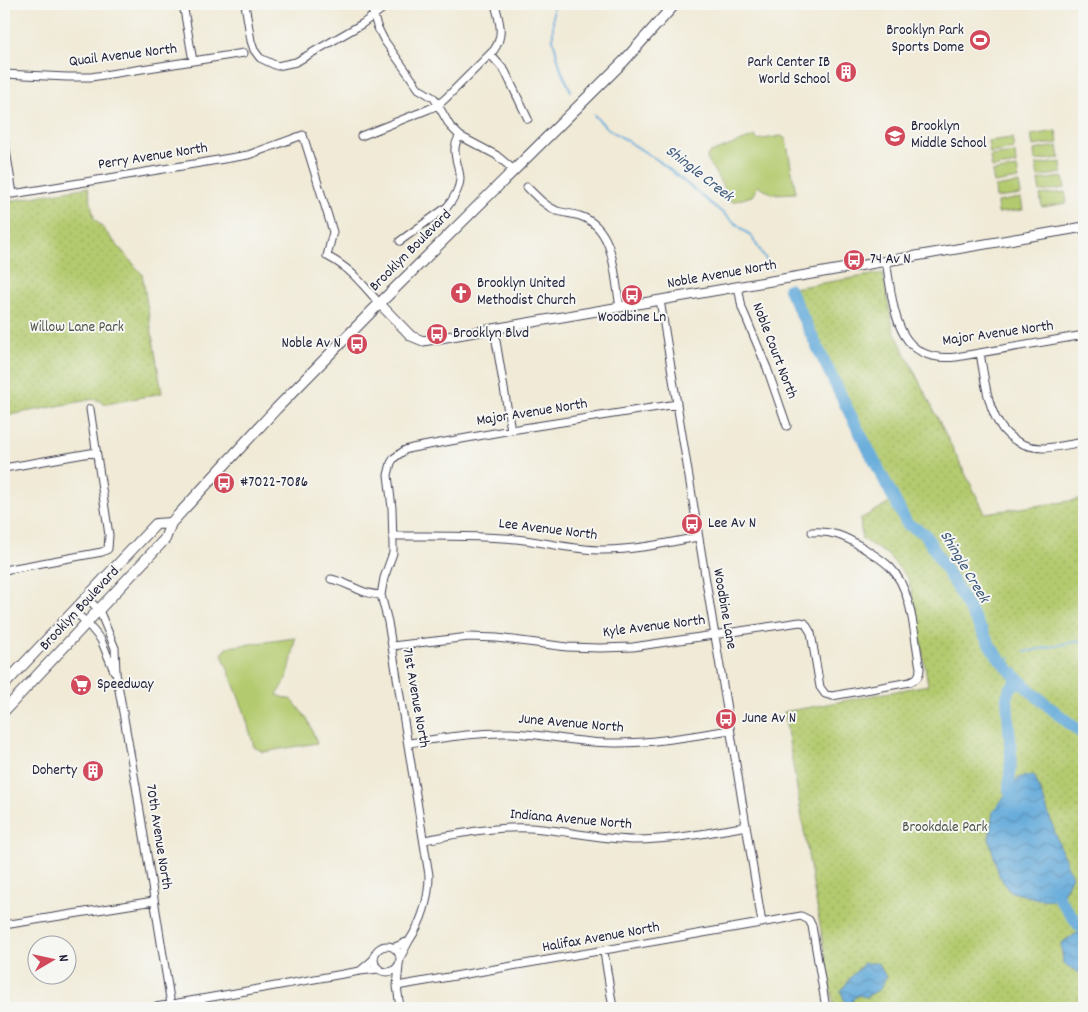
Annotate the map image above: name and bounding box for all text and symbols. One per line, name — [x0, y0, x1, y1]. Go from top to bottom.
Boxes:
place label: Brooklyn Park Sports Dome — [886, 20, 964, 59]
sports icon: Brooklyn Park Sports Dome — [968, 28, 992, 52]
street label: Quail Avenue North — [68, 38, 178, 74]
place label: Park Center IB World School — [747, 52, 830, 91]
building icon: Park Center IB World School — [834, 60, 858, 84]
place label: Brooklyn Middle School — [911, 116, 987, 155]
school or university icon: Brooklyn Middle School — [883, 124, 907, 148]
street label: Perry Avenue North — [97, 137, 209, 177]
water label: Shingle Creek — [660, 140, 739, 209]
street label: Brooklyn Boulevard — [365, 205, 457, 297]
bus stop icon: 74 Av N — [842, 248, 866, 272]
place label: 74 Av N — [870, 249, 911, 271]
street label: Noble Avenue North — [666, 255, 779, 295]
place label: Brooklyn United Methodist Church — [477, 273, 576, 312]
church icon: Brooklyn United Methodist Church — [449, 281, 473, 305]
bus stop icon: Woodbine Ln — [620, 283, 644, 307]
street label: Noble Court North — [746, 300, 802, 402]
place label: Woodbine Ln — [598, 307, 666, 329]
street label: Major Avenue North — [941, 315, 1055, 353]
park label: Willow Lane Park — [30, 317, 124, 339]
bus stop icon: Brooklyn Blvd — [425, 322, 449, 346]
place label: Brooklyn Blvd — [453, 323, 529, 345]
bus stop icon: Noble Av N — [345, 332, 369, 356]
place label: Noble Av N — [282, 333, 341, 355]
street label: Major Avenue North — [475, 393, 589, 433]
bus stop icon: #7022-7086 — [212, 471, 236, 495]
place label: #7022-7086 — [240, 472, 308, 494]
bus stop icon: Lee Av N — [680, 512, 704, 536]
street label: Lee Avenue North — [497, 513, 599, 547]
place label: Lee Av N — [708, 513, 756, 535]
water label: Shingle Creek — [933, 526, 995, 609]
street label: Brooklyn Boulevard — [35, 562, 125, 656]
street label: Woodbine Lane — [706, 567, 742, 652]
street label: Kyle Avenue North — [601, 610, 707, 644]
street label: 71st Avenue North — [395, 646, 435, 750]
supermarket icon: Speedway — [69, 673, 93, 697]
place label: Speedway — [97, 674, 154, 696]
bus stop icon: June Av N — [714, 707, 738, 731]
street label: June Avenue North — [518, 708, 625, 740]
place label: June Av N — [742, 708, 796, 730]
building icon: Doherty — [81, 759, 105, 783]
place label: Doherty — [32, 760, 78, 782]
street label: 70th Avenue North — [139, 783, 177, 891]
street label: Indiana Avenue North — [509, 804, 633, 836]
park label: Brookdale Park — [902, 817, 988, 839]
street label: Halifax Avenue North — [541, 917, 662, 959]
north arrow — [28, 934, 78, 984]
text: N — [52, 953, 73, 963]

